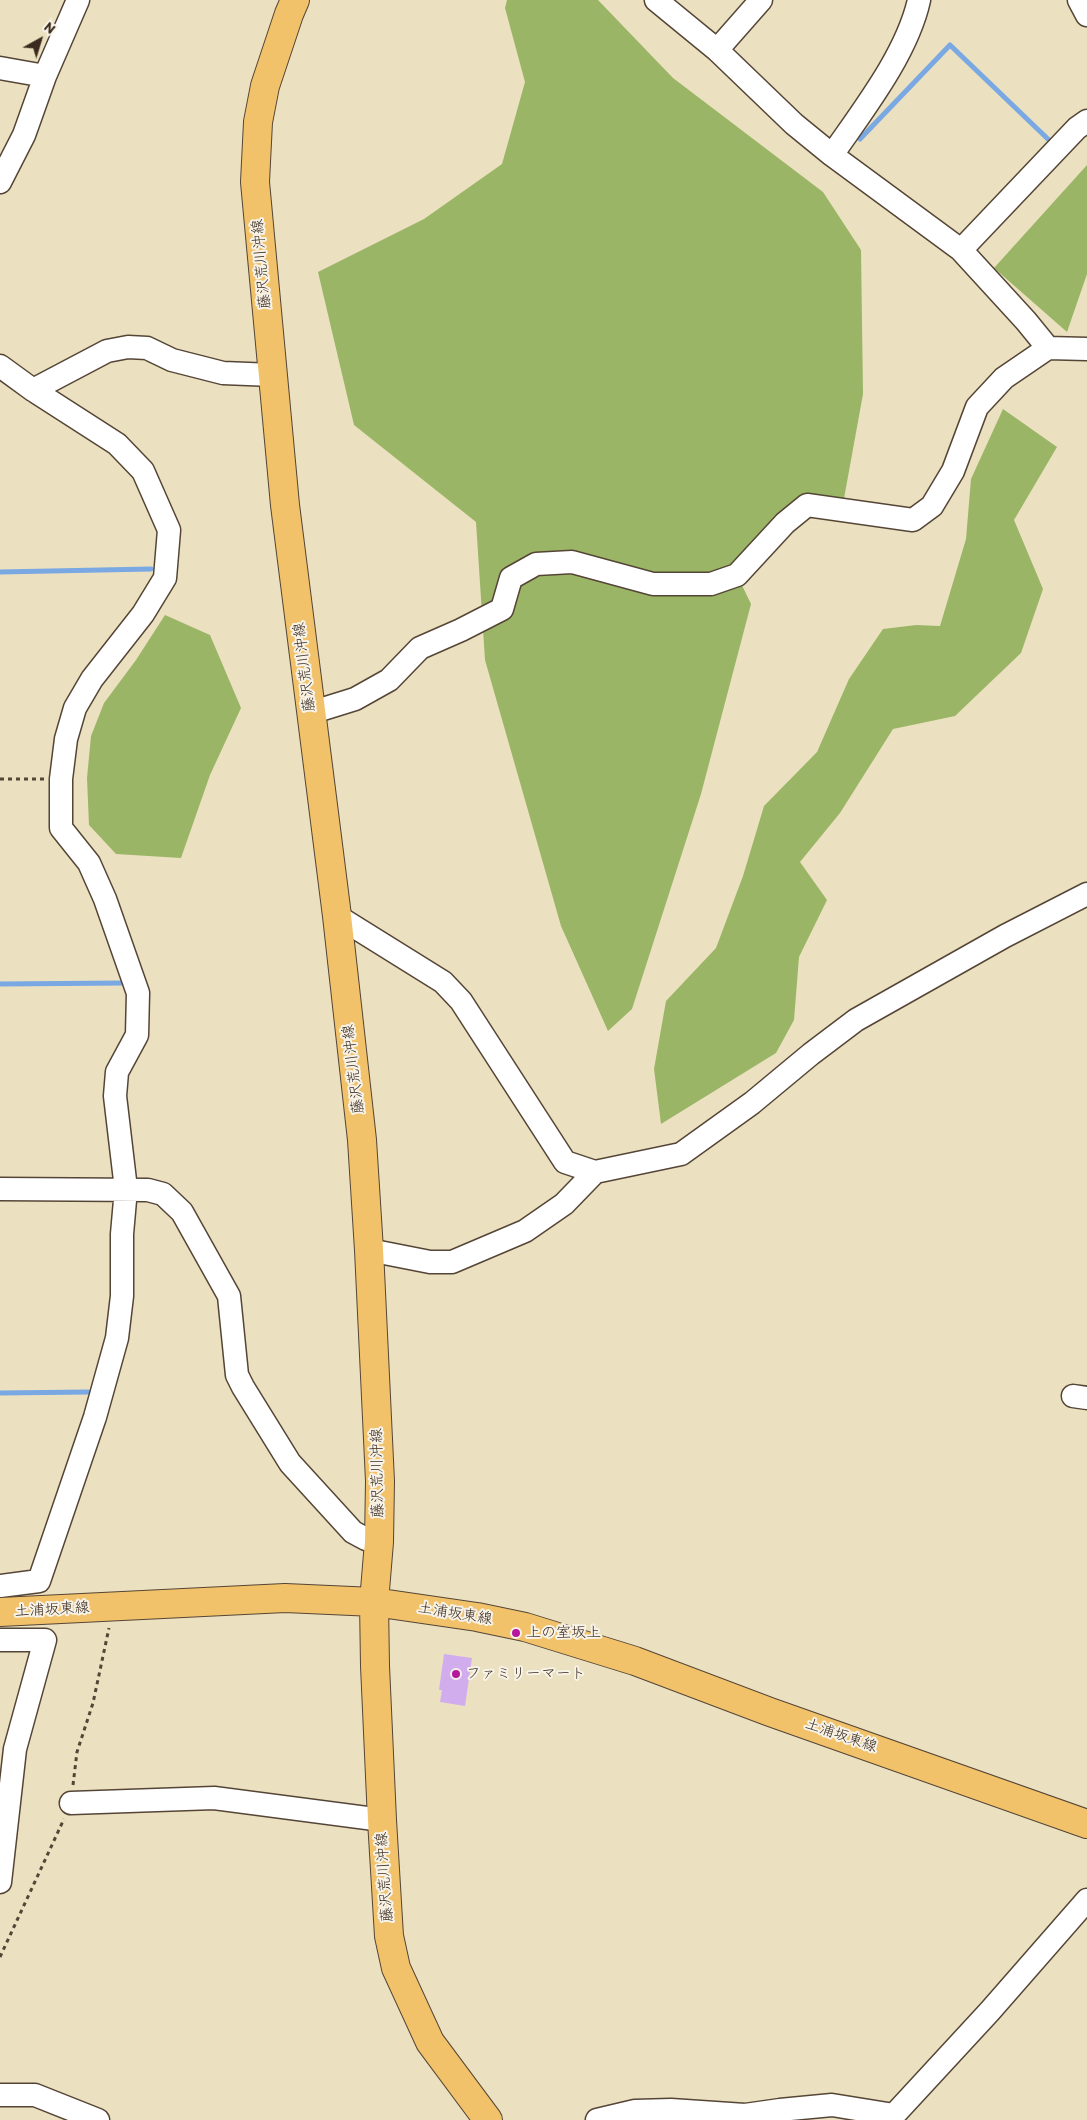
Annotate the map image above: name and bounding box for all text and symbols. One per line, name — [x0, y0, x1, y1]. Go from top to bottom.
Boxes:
north arrow — [15, 15, 65, 65]
text: N — [41, 18, 59, 38]
street label: 藤沢荒川沖線 — [249, 218, 275, 310]
street label: 藤沢荒川沖線 — [291, 621, 319, 713]
street label: 藤沢荒川沖線 — [340, 1023, 368, 1115]
street label: 藤沢荒川沖線 — [368, 1428, 388, 1518]
street label: 土浦坂東線 — [14, 1599, 90, 1621]
street label: 土浦坂東線 — [417, 1599, 493, 1629]
place label: 上の室坂上 — [526, 1624, 601, 1642]
marker: 上の室坂上 — [510, 1627, 522, 1639]
place label: ファミリーマート — [466, 1665, 586, 1683]
marker: ファミリーマート — [450, 1668, 462, 1680]
street label: 土浦坂東線 — [803, 1715, 879, 1757]
street label: 藤沢荒川沖線 — [373, 1831, 397, 1923]

